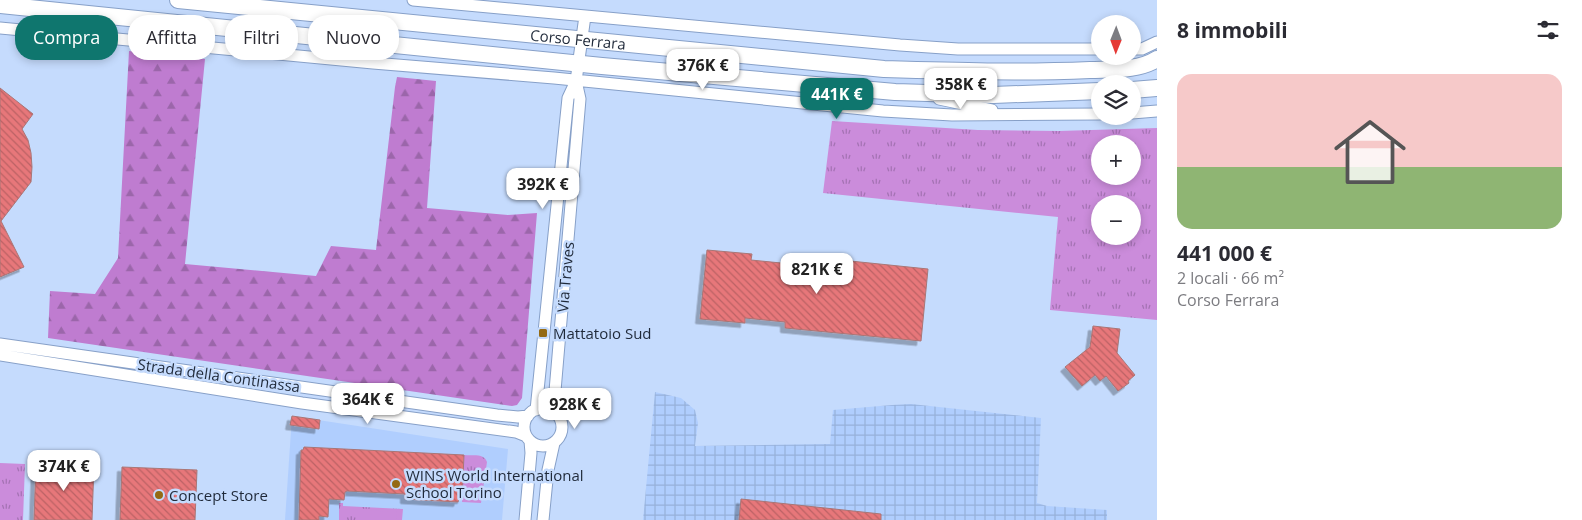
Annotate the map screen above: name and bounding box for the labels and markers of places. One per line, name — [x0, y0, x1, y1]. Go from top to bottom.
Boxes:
pin: 376K € — [662, 48, 744, 91]
pin: 358K € — [920, 68, 1002, 110]
pin: 441K € — [796, 78, 878, 120]
pin: 392K € — [502, 168, 584, 210]
pin: 821K € — [776, 252, 858, 295]
place label: Mattatoio Sud — [553, 323, 652, 343]
marker: Mattatoio Sud — [537, 327, 549, 339]
pin: 364K € — [327, 382, 409, 425]
pin: 928K € — [534, 388, 616, 430]
pin: 374K € — [23, 450, 105, 492]
place label: WINS World International School Torino — [406, 465, 584, 502]
marker: WINS World International School Torino — [390, 478, 402, 490]
place label: Concept Store — [169, 485, 268, 505]
marker: Concept Store — [153, 489, 165, 501]

